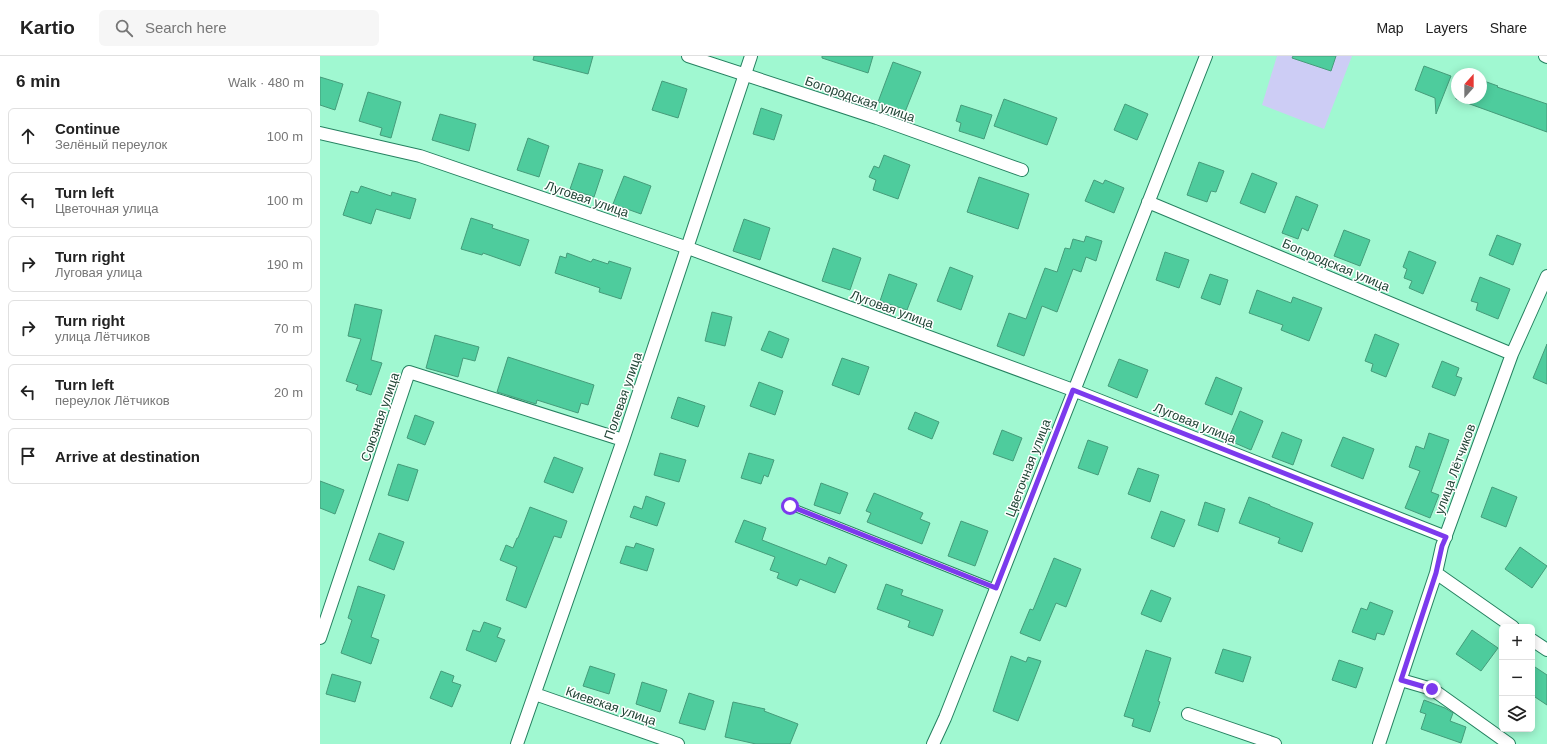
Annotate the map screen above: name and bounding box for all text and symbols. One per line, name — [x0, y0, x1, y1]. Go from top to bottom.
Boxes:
search box — [99, 10, 379, 46]
text: Kartio — [20, 17, 75, 38]
icon: search — [113, 17, 135, 39]
text: Search here — [145, 19, 227, 36]
text: Map — [1376, 20, 1404, 36]
text: Layers — [1426, 20, 1468, 36]
text: Share — [1490, 20, 1527, 36]
north arrow — [1451, 68, 1487, 104]
text: 6 min — [16, 72, 60, 91]
street label: Богородская улица — [803, 73, 918, 125]
text: Walk · 480 m — [228, 75, 304, 90]
text: Continue — [55, 120, 120, 137]
icon: ahead — [17, 125, 39, 147]
text: 100 m — [267, 129, 303, 144]
text: Зелёный переулок — [55, 137, 167, 152]
street label: Луговая улица — [543, 178, 631, 221]
text: Turn left — [55, 184, 114, 201]
icon: left — [17, 189, 39, 211]
text: 100 m — [267, 193, 303, 208]
text: Цветочная улица — [55, 201, 159, 216]
street label: Богородская улица — [1280, 236, 1393, 295]
text: Turn right — [55, 248, 125, 265]
icon: right — [17, 253, 39, 275]
text: 190 m — [267, 257, 303, 272]
text: Луговая улица — [55, 265, 142, 280]
street label: Луговая улица — [848, 287, 936, 331]
text: Turn right — [55, 312, 125, 329]
icon: right — [17, 317, 39, 339]
text: 70 m — [274, 321, 303, 336]
text: улица Лётчиков — [55, 329, 150, 344]
street label: Полевая улица — [601, 350, 645, 442]
street label: Союзная улица — [358, 370, 402, 463]
text: Turn left — [55, 376, 114, 393]
icon: left — [17, 381, 39, 403]
text: 20 m — [274, 385, 303, 400]
text: переулок Лётчиков — [55, 393, 170, 408]
street label: Луговая улица — [1152, 400, 1239, 447]
street label: Цветочная улица — [1002, 416, 1054, 519]
street label: улица Лётчиков — [1432, 422, 1478, 516]
icon: arrive — [17, 445, 39, 467]
text: Arrive at destination — [55, 448, 200, 465]
route start — [781, 497, 799, 515]
map controls — [1499, 624, 1535, 732]
button: + — [1499, 624, 1535, 660]
button: − — [1499, 660, 1535, 696]
route end — [1423, 680, 1441, 698]
street label: Киевская улица — [564, 683, 659, 729]
button: layers — [1499, 696, 1535, 732]

